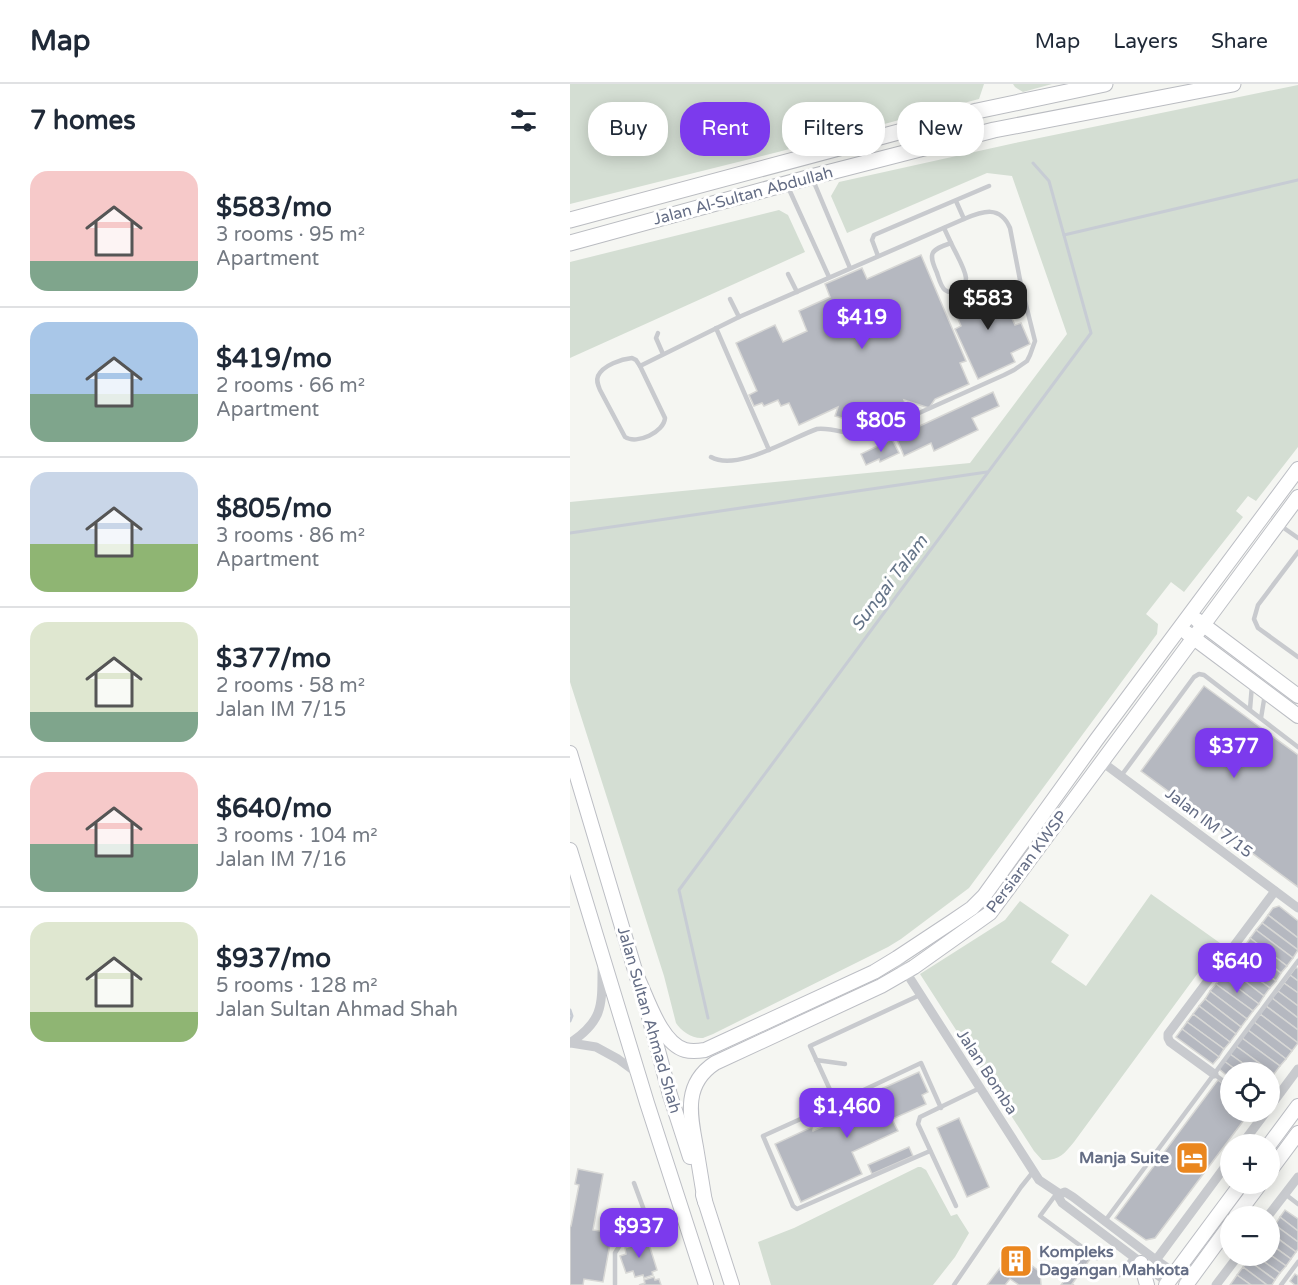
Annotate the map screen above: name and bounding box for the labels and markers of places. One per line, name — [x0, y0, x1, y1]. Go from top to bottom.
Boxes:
pin: $583 — [952, 280, 1024, 331]
pin: $419 — [826, 299, 898, 350]
pin: $805 — [845, 402, 917, 453]
pin: $377 — [1198, 728, 1270, 779]
pin: $640 — [1201, 943, 1273, 994]
pin: $1,460 — [798, 1088, 896, 1139]
hotel icon: Manja Suite — [1174, 1140, 1210, 1176]
place label: Manja Suite — [1079, 1148, 1169, 1168]
pin: $937 — [603, 1208, 675, 1259]
place label: Kompleks Dagangan Mahkota — [1039, 1242, 1189, 1280]
building icon: Kompleks Dagangan Mahkota — [998, 1243, 1034, 1279]

